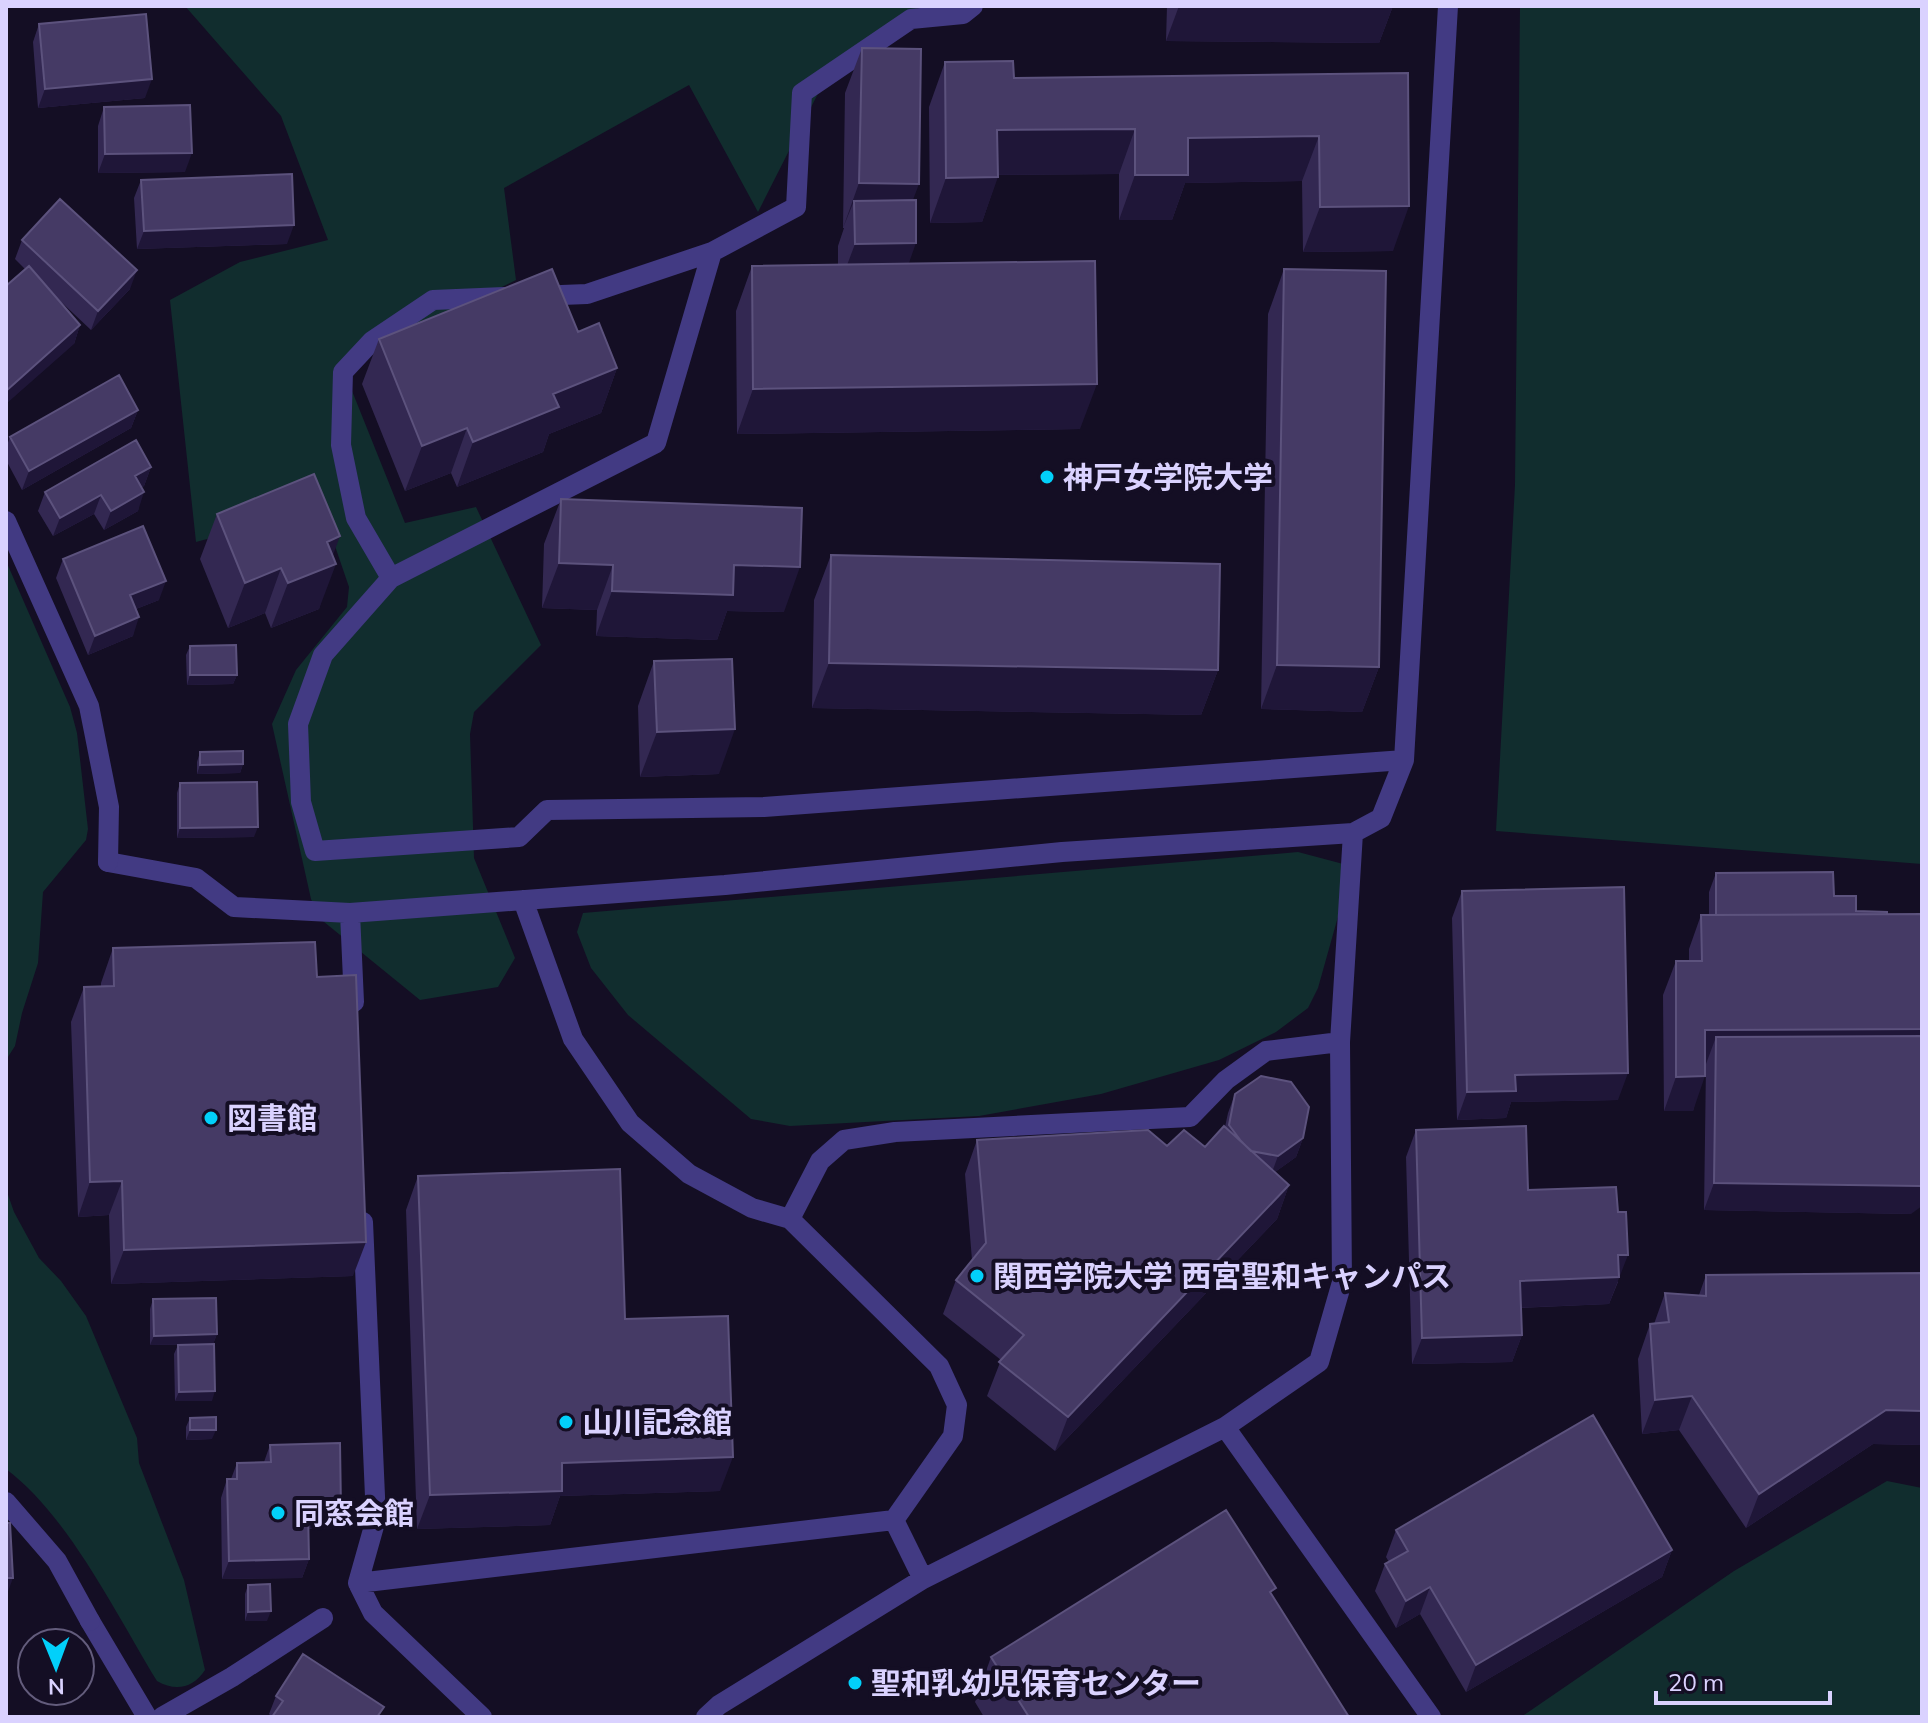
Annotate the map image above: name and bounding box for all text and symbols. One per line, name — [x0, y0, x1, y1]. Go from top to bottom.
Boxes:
place label: 神戸女学院大学 — [1063, 458, 1273, 496]
marker: 神戸女学院大学 — [1038, 468, 1056, 486]
place label: 図書館 — [227, 1099, 317, 1137]
marker: 図書館 — [202, 1109, 220, 1127]
place label: 関西学院大学 西宮聖和キャンパス — [993, 1257, 1451, 1295]
marker: 関西学院大学 西宮聖和キャンパス — [968, 1267, 986, 1285]
place label: 山川記念館 — [582, 1403, 732, 1441]
marker: 山川記念館 — [557, 1413, 575, 1431]
place label: 同窓会館 — [294, 1494, 414, 1532]
marker: 同窓会館 — [269, 1504, 287, 1522]
north arrow — [16, 1627, 96, 1707]
scale bar — [1656, 1655, 1830, 1705]
place label: 聖和乳幼児保育センター — [871, 1664, 1201, 1702]
text: 20 m — [1668, 1667, 1724, 1697]
text: N — [48, 1673, 65, 1701]
marker: 聖和乳幼児保育センター — [846, 1674, 864, 1692]

